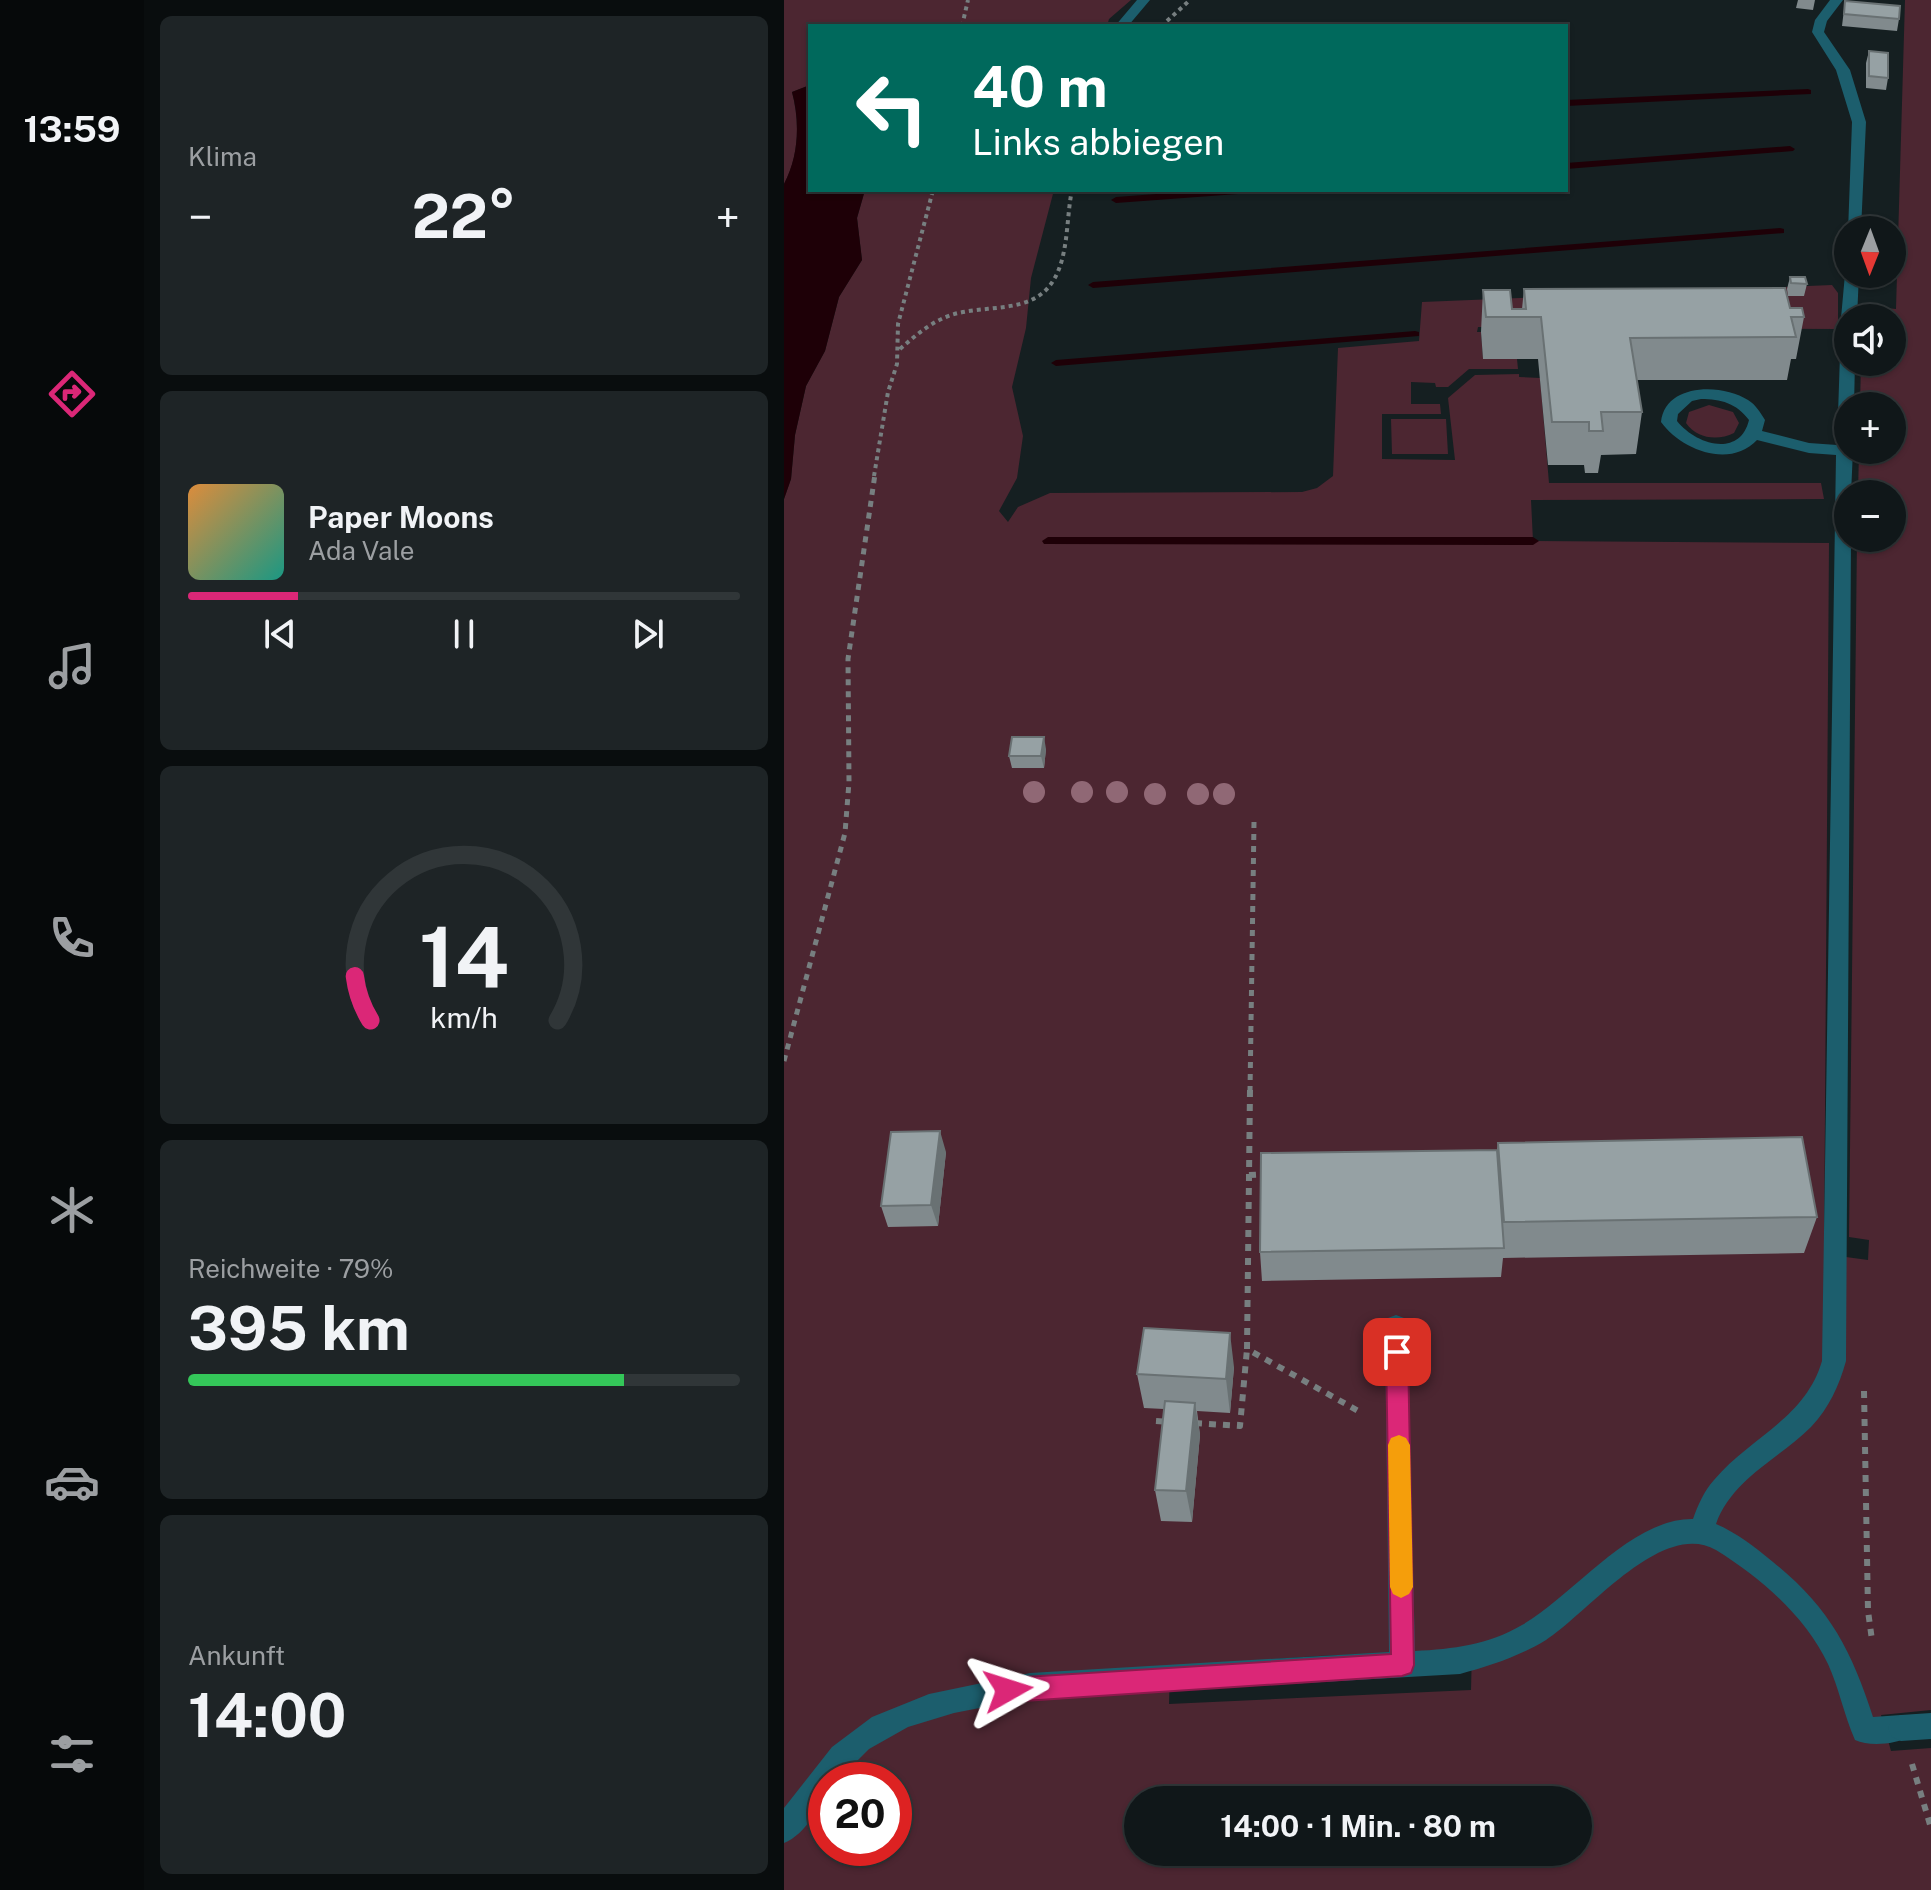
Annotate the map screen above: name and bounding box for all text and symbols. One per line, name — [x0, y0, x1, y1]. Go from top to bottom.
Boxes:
text: 40 m — [972, 54, 1108, 120]
icon: left — [840, 56, 944, 160]
text: 13:59 — [23, 108, 121, 150]
text: Links abbiegen — [972, 121, 1224, 163]
text: Klima — [188, 141, 257, 172]
text: 22° — [412, 181, 516, 252]
text: − — [188, 191, 212, 243]
text: + — [716, 191, 740, 243]
north arrow — [1834, 216, 1906, 288]
map controls — [1834, 216, 1906, 552]
button: sound — [1834, 304, 1906, 376]
icon: directions — [44, 366, 100, 422]
button: + — [1834, 392, 1906, 464]
button: − — [1834, 480, 1906, 552]
text: Paper Moons — [308, 499, 494, 535]
text: Ada Vale — [308, 535, 414, 566]
icon: previous — [258, 612, 302, 656]
icon: pause — [442, 612, 486, 656]
icon: next — [626, 612, 670, 656]
icon: music — [44, 638, 100, 694]
text: 14 — [419, 908, 509, 1006]
icon: phone — [44, 910, 100, 966]
text: km/h — [430, 1001, 498, 1034]
icon: climate — [44, 1182, 100, 1238]
text: Reichweite · 79% — [188, 1253, 394, 1284]
text: 395 km — [188, 1293, 410, 1364]
pin — [1363, 1318, 1431, 1386]
icon: arrive — [1375, 1330, 1419, 1374]
icon: car — [44, 1454, 100, 1510]
text: Ankunft — [188, 1640, 285, 1671]
position arrow — [966, 1648, 1050, 1732]
text: 14:00 — [188, 1680, 346, 1751]
icon: filters — [44, 1726, 100, 1782]
speed limit sign: 20 — [808, 1762, 912, 1866]
text: 14:00 · 1 Min. · 80 m — [1220, 1808, 1496, 1844]

